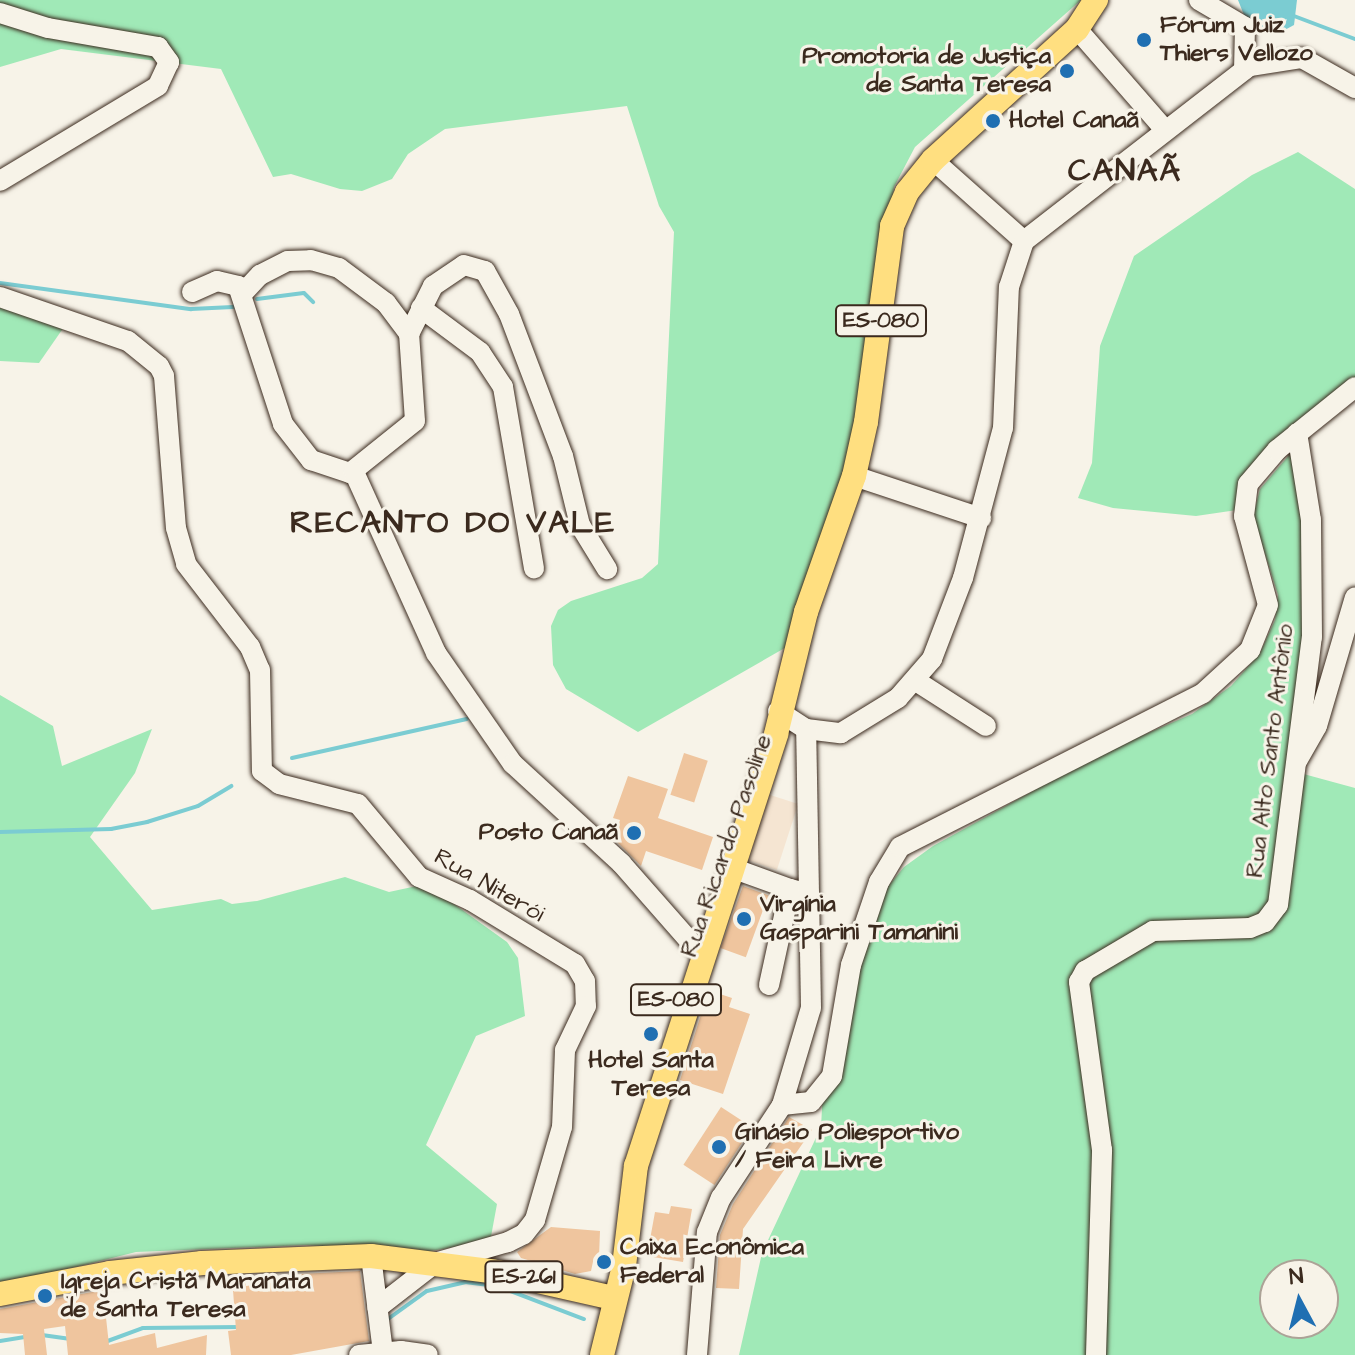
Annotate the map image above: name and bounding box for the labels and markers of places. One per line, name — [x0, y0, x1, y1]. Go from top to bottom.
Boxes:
place label: Fórum Juiz Thiers Vellozo — [1160, 12, 1313, 68]
marker: Fórum Juiz Thiers Vellozo — [1135, 31, 1153, 49]
place label: Promotoria de Justiça de Santa Teresa — [802, 43, 1051, 99]
marker: Promotoria de Justiça de Santa Teresa — [1058, 62, 1076, 80]
place label: Hotel Canaã — [1009, 107, 1139, 135]
marker: Hotel Canaã — [984, 112, 1002, 130]
place label: Posto Canaã — [479, 819, 618, 847]
marker: Posto Canaã — [625, 824, 643, 842]
place label: Virgínia Gasparini Tamanini — [760, 891, 958, 947]
marker: Virgínia Gasparini Tamanini — [735, 910, 753, 928]
marker: Hotel Santa Teresa — [642, 1025, 660, 1043]
place label: Hotel Santa Teresa — [588, 1047, 714, 1103]
place label: Ginásio Poliesportivo / Feira Livre — [735, 1119, 959, 1175]
marker: Ginásio Poliesportivo / Feira Livre — [710, 1138, 728, 1156]
place label: Caixa Econômica Federal — [620, 1234, 804, 1290]
marker: Caixa Econômica Federal — [595, 1253, 613, 1271]
place label: Igreja Cristã Maranata de Santa Teresa — [61, 1268, 310, 1324]
marker: Igreja Cristã Maranata de Santa Teresa — [36, 1287, 54, 1305]

